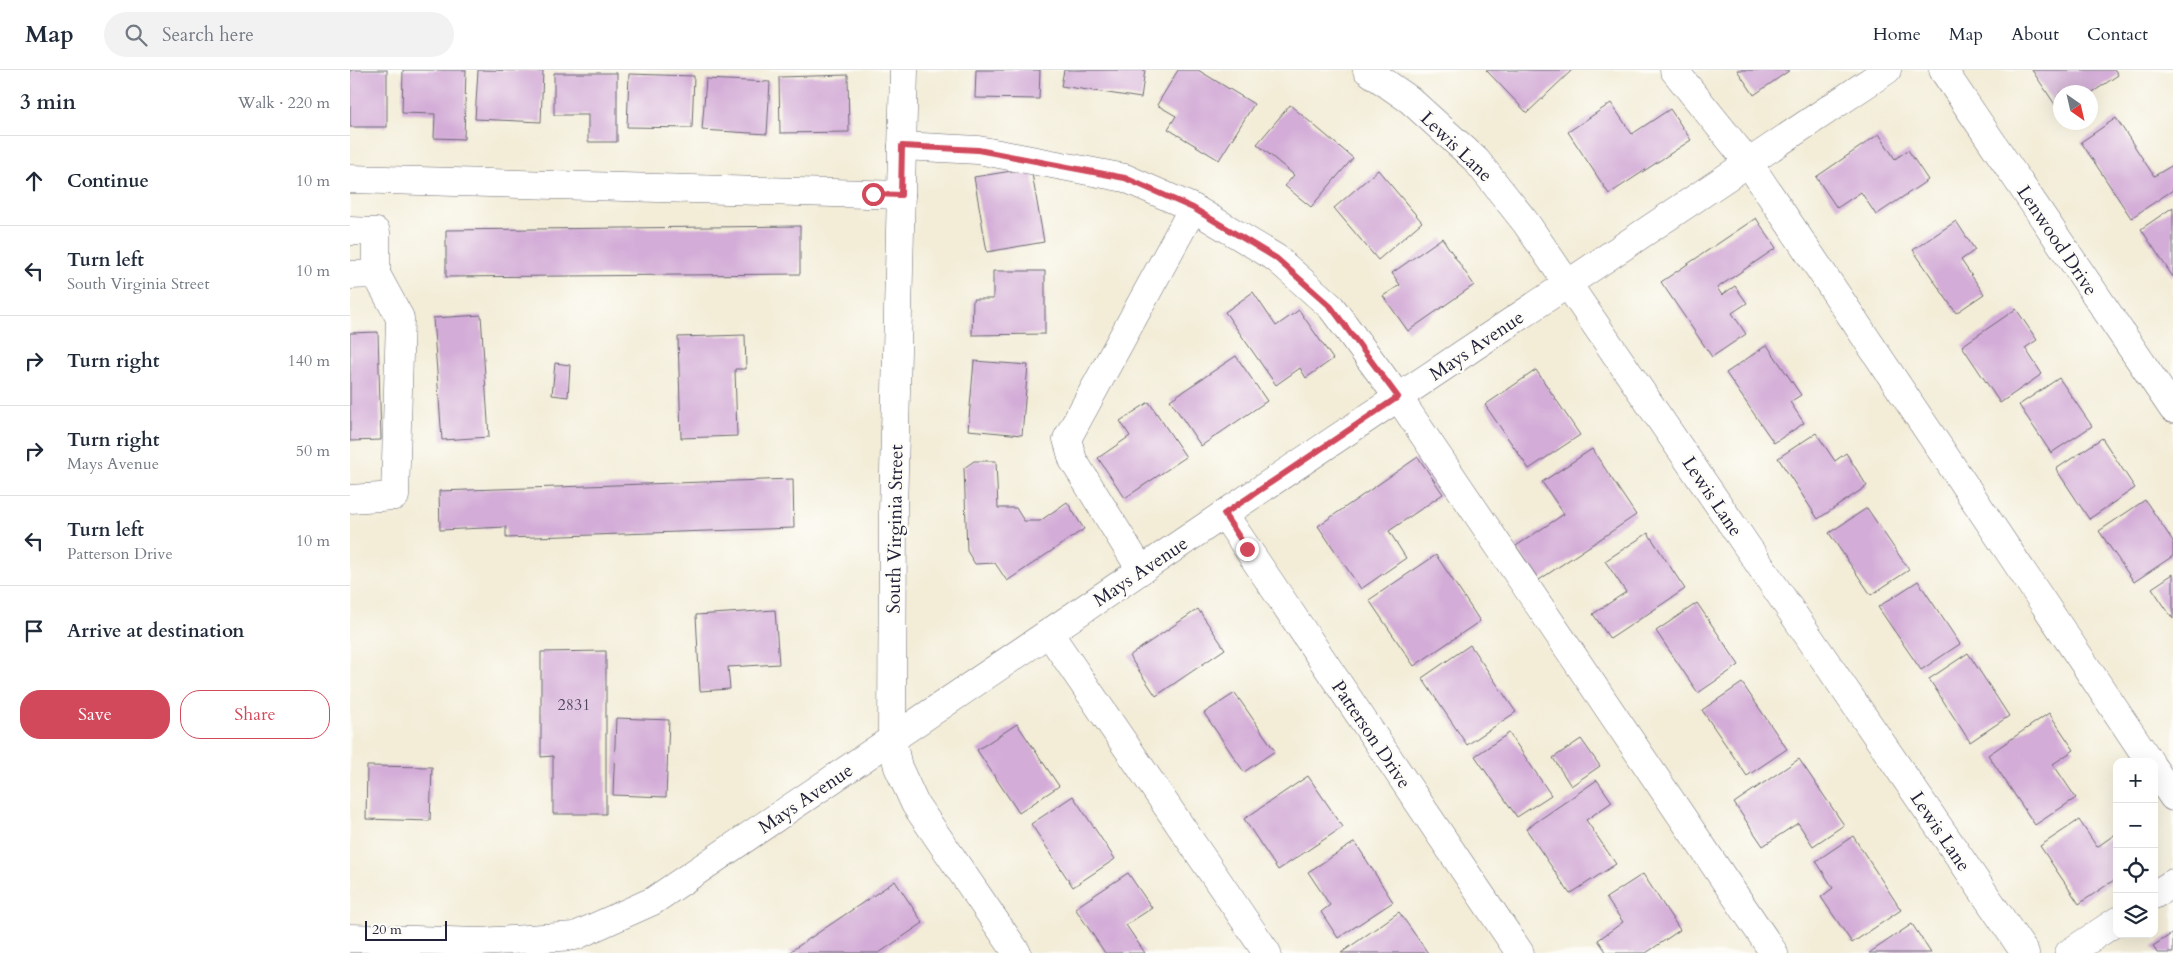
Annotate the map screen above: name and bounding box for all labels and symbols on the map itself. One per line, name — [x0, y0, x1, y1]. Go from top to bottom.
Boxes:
north arrow — [2053, 85, 2098, 130]
street label: Lewis Lane — [1414, 106, 1498, 188]
street label: Lenwood Drive — [2011, 180, 2104, 301]
route start — [862, 183, 885, 206]
street label: Mays Avenue — [1424, 305, 1529, 387]
street label: South Virginia Street — [881, 444, 909, 614]
street label: Lewis Lane — [1676, 451, 1748, 542]
street label: Mays Avenue — [1088, 531, 1193, 613]
route end — [1236, 538, 1259, 561]
street label: Patterson Drive — [1325, 675, 1417, 794]
house number: 2831 — [558, 694, 590, 716]
street label: Mays Avenue — [753, 758, 858, 840]
street label: Lewis Lane — [1904, 786, 1976, 877]
scale bar — [365, 918, 448, 941]

